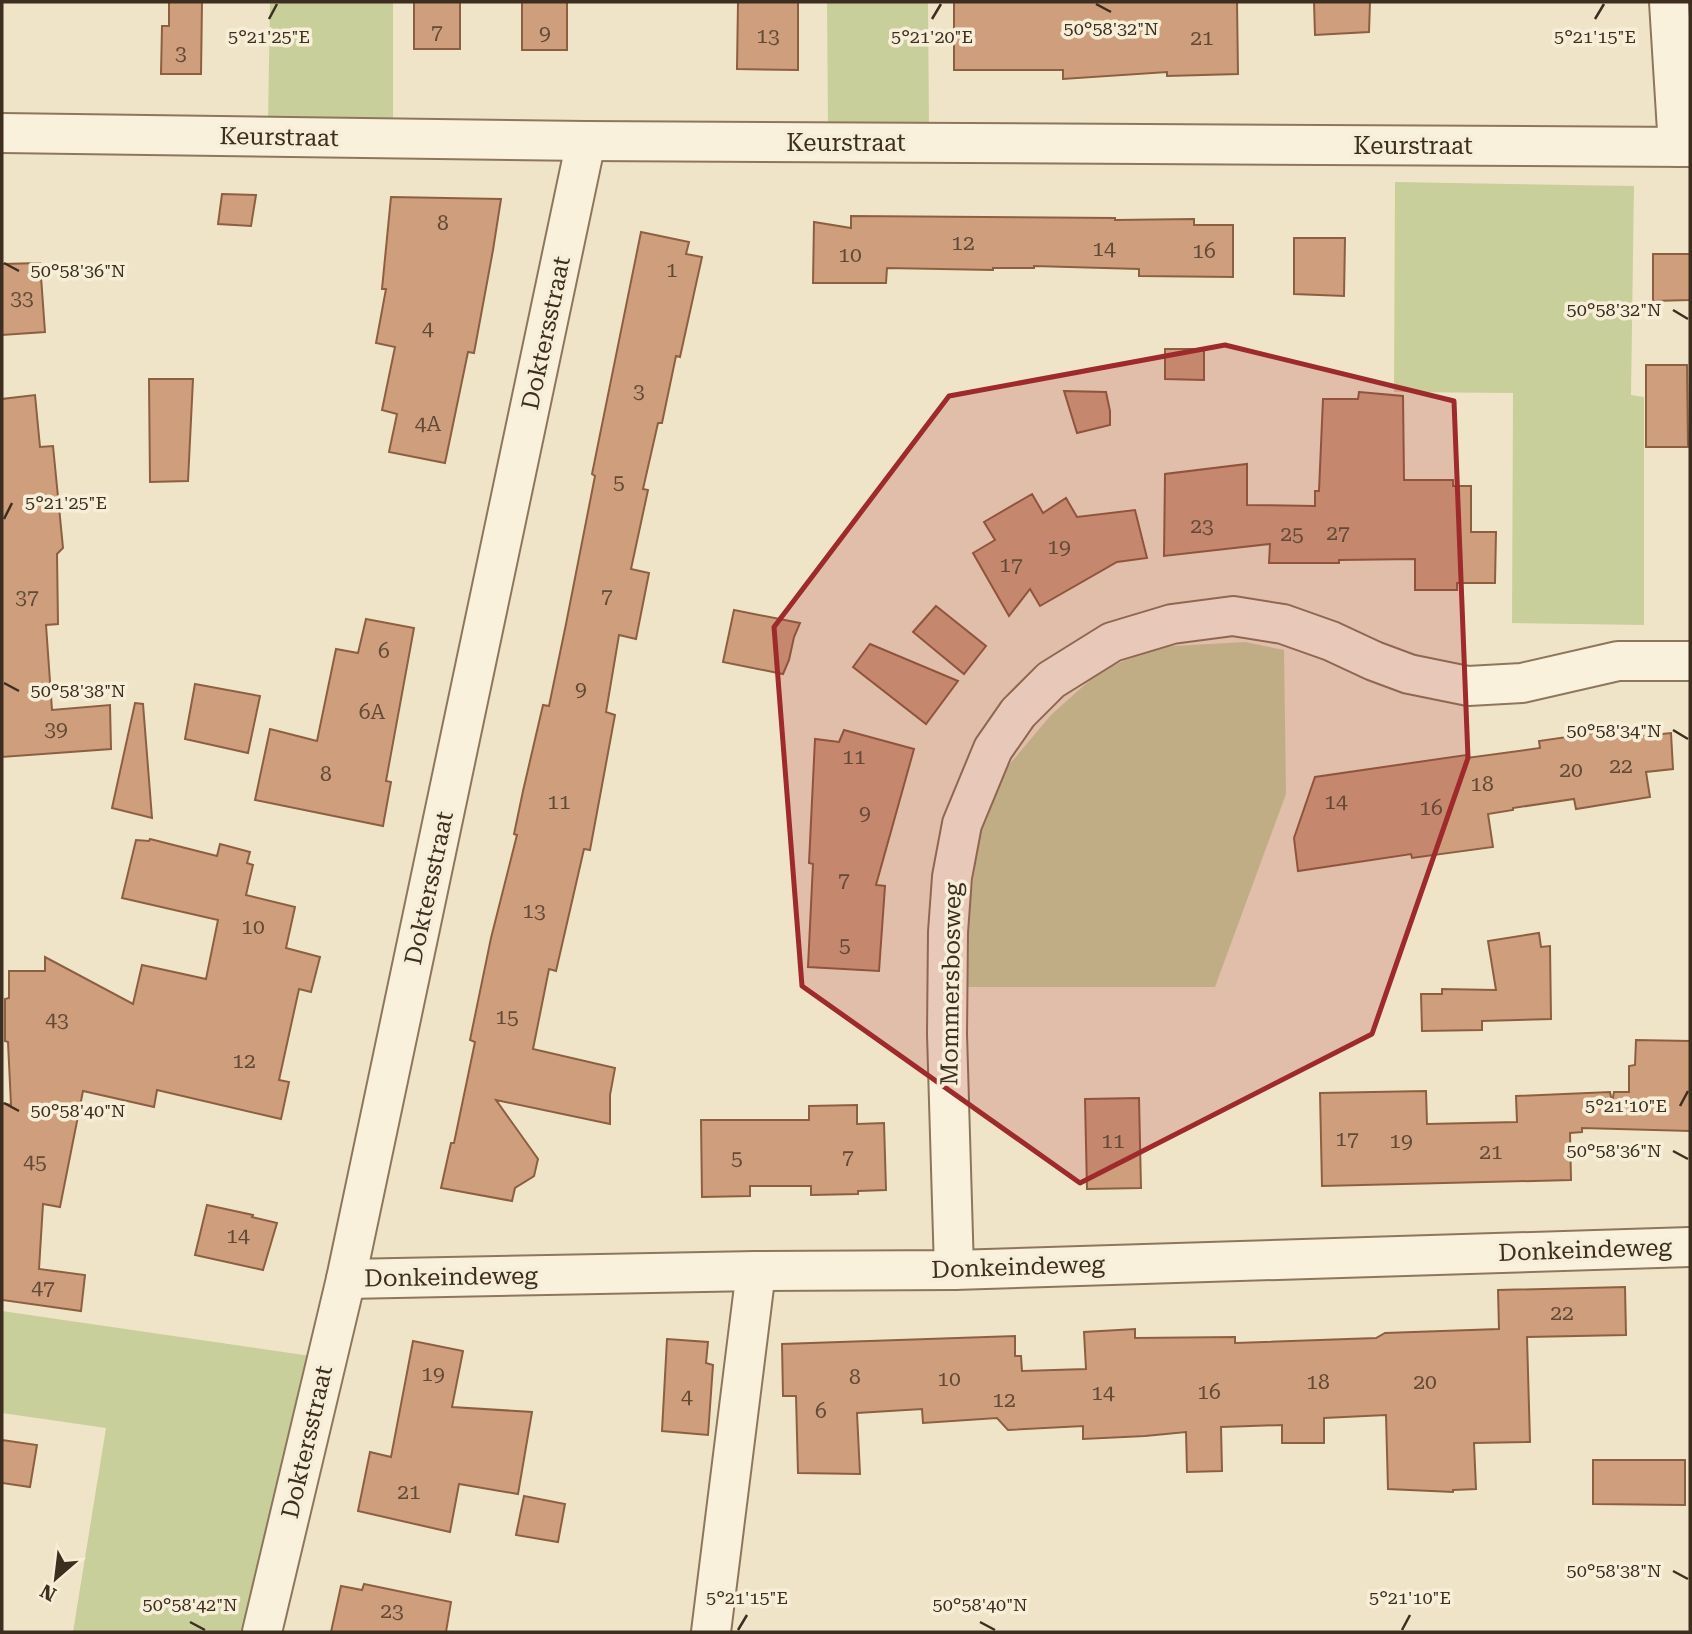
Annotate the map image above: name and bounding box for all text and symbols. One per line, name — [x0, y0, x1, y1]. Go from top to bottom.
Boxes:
text: 50°58'32"N — [1064, 18, 1158, 39]
house number: 7 — [431, 20, 443, 44]
house number: 9 — [539, 21, 551, 45]
house number: 13 — [756, 24, 780, 48]
text: 5°21'25"E — [228, 26, 310, 47]
text: 5°21'20"E — [891, 26, 973, 47]
house number: 21 — [1190, 26, 1214, 50]
text: 5°21'15"E — [1554, 26, 1636, 47]
house number: 3 — [175, 41, 187, 65]
street label: Keurstraat — [219, 122, 339, 152]
street label: Keurstraat — [786, 129, 906, 157]
street label: Keurstraat — [1353, 132, 1473, 160]
house number: 8 — [437, 211, 449, 235]
house number: 12 — [951, 231, 975, 255]
house number: 14 — [1092, 237, 1116, 261]
house number: 16 — [1192, 239, 1216, 263]
house number: 10 — [838, 243, 862, 267]
street label: Doktersstraat — [516, 254, 576, 412]
house number: 1 — [666, 258, 678, 282]
text: 50°58'36"N — [31, 260, 125, 281]
house number: 33 — [10, 286, 34, 310]
text: 50°58'32"N — [1567, 299, 1661, 320]
house number: 4 — [422, 317, 434, 341]
house number: 3 — [633, 379, 645, 403]
house number: 4A — [415, 412, 442, 436]
house number: 5 — [613, 470, 625, 494]
text: 5°21'25"E — [25, 492, 107, 513]
house number: 23 — [1190, 514, 1214, 538]
house number: 27 — [1326, 521, 1350, 545]
house number: 25 — [1280, 522, 1304, 546]
house number: 19 — [1047, 535, 1071, 559]
house number: 17 — [999, 553, 1023, 577]
house number: 7 — [601, 584, 613, 608]
house number: 37 — [15, 585, 39, 609]
house number: 6 — [378, 639, 390, 663]
house number: 9 — [575, 677, 587, 701]
text: 50°58'38"N — [31, 680, 125, 701]
house number: 6A — [359, 700, 386, 724]
house number: 39 — [44, 717, 68, 741]
text: 50°58'34"N — [1567, 720, 1661, 741]
house number: 11 — [842, 745, 866, 769]
house number: 22 — [1609, 754, 1633, 778]
house number: 20 — [1559, 758, 1583, 782]
house number: 8 — [320, 762, 332, 786]
house number: 18 — [1470, 772, 1494, 796]
house number: 11 — [547, 790, 571, 814]
house number: 14 — [1324, 790, 1348, 814]
house number: 16 — [1419, 796, 1443, 820]
house number: 9 — [859, 801, 871, 825]
street label: Doktersstraat — [399, 809, 459, 967]
house number: 7 — [838, 868, 850, 892]
street label: Mommersbosweg — [935, 882, 967, 1086]
house number: 13 — [522, 899, 546, 923]
house number: 10 — [241, 915, 265, 939]
house number: 5 — [839, 933, 851, 957]
house number: 15 — [495, 1005, 519, 1029]
house number: 43 — [45, 1008, 69, 1032]
house number: 12 — [232, 1049, 256, 1073]
text: 5°21'10"E — [1585, 1095, 1667, 1116]
text: 50°58'40"N — [31, 1100, 125, 1121]
house number: 17 — [1335, 1127, 1359, 1151]
house number: 11 — [1101, 1129, 1125, 1153]
house number: 19 — [1389, 1129, 1413, 1153]
house number: 21 — [1479, 1140, 1503, 1164]
text: 50°58'36"N — [1567, 1140, 1661, 1161]
house number: 7 — [842, 1145, 854, 1169]
house number: 5 — [731, 1146, 743, 1170]
house number: 45 — [23, 1150, 47, 1174]
house number: 14 — [226, 1224, 250, 1248]
street label: Donkeindeweg — [1498, 1233, 1673, 1267]
street label: Donkeindeweg — [931, 1250, 1106, 1284]
street label: Donkeindeweg — [364, 1261, 538, 1293]
house number: 47 — [31, 1276, 55, 1300]
house number: 22 — [1550, 1301, 1574, 1325]
house number: 19 — [421, 1362, 445, 1386]
street label: Doktersstraat — [276, 1363, 338, 1521]
house number: 8 — [849, 1365, 861, 1389]
house number: 10 — [937, 1367, 961, 1391]
house number: 18 — [1306, 1370, 1330, 1394]
house number: 20 — [1413, 1370, 1437, 1394]
house number: 16 — [1197, 1380, 1221, 1404]
house number: 14 — [1091, 1381, 1115, 1405]
house number: 4 — [681, 1385, 693, 1409]
house number: 12 — [992, 1388, 1016, 1412]
house number: 6 — [815, 1399, 827, 1423]
house number: 21 — [397, 1480, 421, 1504]
north arrow — [21, 1543, 91, 1613]
text: 50°58'38"N — [1567, 1560, 1661, 1581]
text: N — [36, 1579, 60, 1606]
text: 5°21'15"E — [706, 1587, 788, 1608]
text: 5°21'10"E — [1369, 1587, 1451, 1608]
text: 50°58'42"N — [143, 1594, 237, 1615]
text: 50°58'40"N — [933, 1594, 1027, 1615]
house number: 23 — [380, 1599, 404, 1623]

